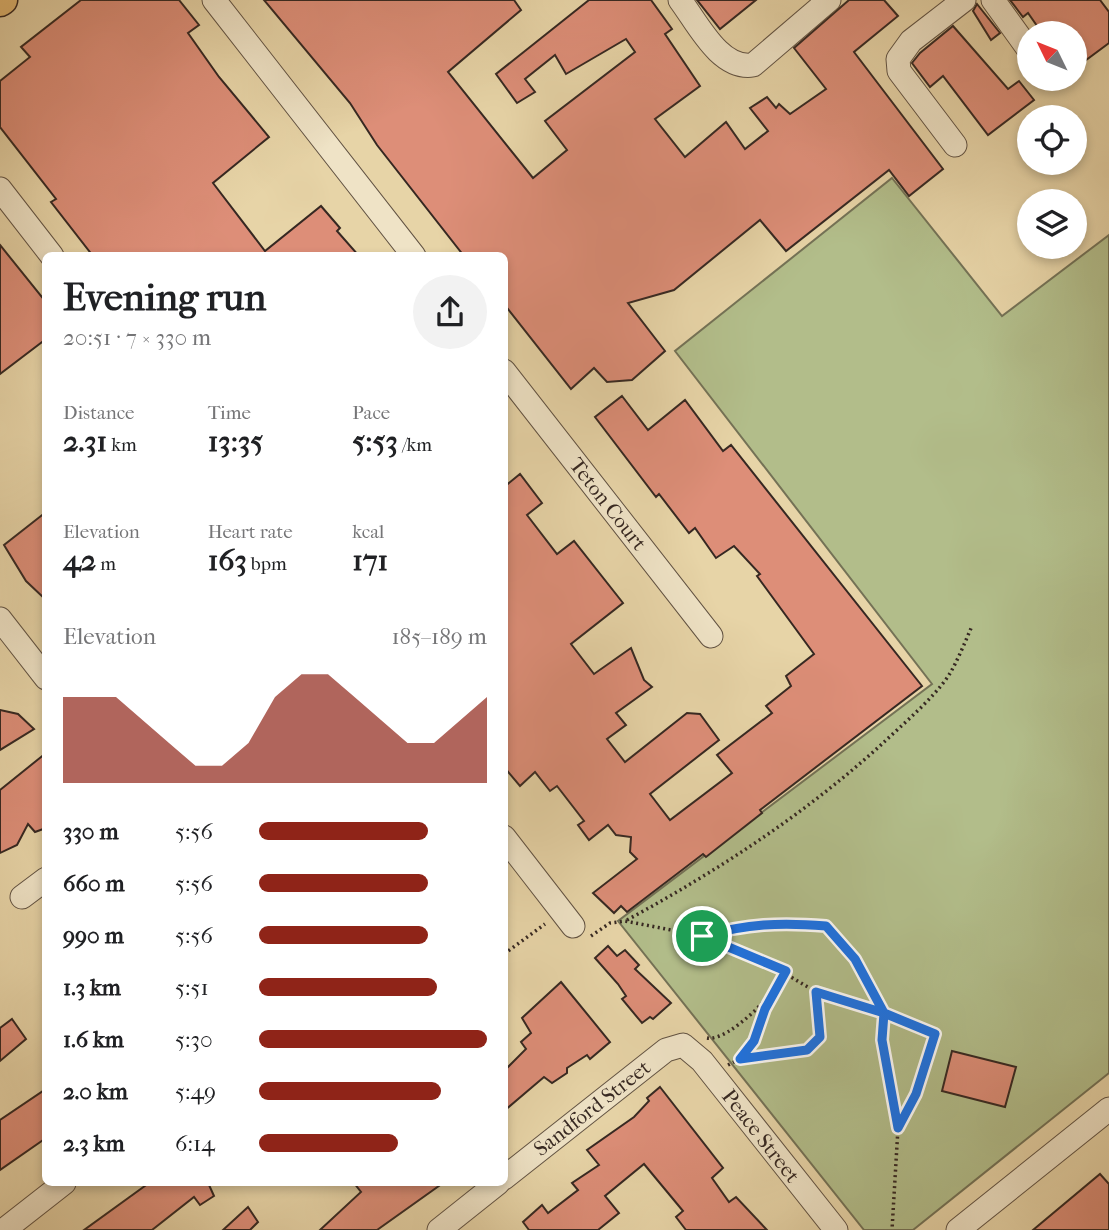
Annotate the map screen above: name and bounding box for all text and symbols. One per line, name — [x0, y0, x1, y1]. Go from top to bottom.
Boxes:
north arrow — [1017, 21, 1087, 91]
map controls — [1017, 21, 1087, 259]
button: locate — [1017, 105, 1087, 175]
button: layers — [1017, 189, 1087, 259]
text: Evening run — [63, 275, 266, 320]
button: share — [413, 275, 487, 349]
text: 20:51 · 7 × 330 m — [63, 324, 211, 351]
text: Distance — [63, 402, 134, 424]
text: Time — [208, 402, 251, 424]
text: Pace — [352, 402, 390, 424]
text: 2.31 — [63, 424, 107, 459]
text: 13:35 — [208, 424, 263, 459]
text: 5:53 — [352, 424, 398, 459]
text: km — [107, 434, 137, 456]
text: /km — [398, 434, 432, 456]
street label: Teton Court — [565, 453, 652, 555]
text: Elevation — [63, 521, 140, 543]
text: Heart rate — [208, 521, 293, 543]
text: kcal — [352, 521, 384, 543]
text: 42 — [63, 543, 96, 578]
text: 163 — [208, 543, 247, 578]
text: 171 — [352, 543, 388, 578]
text: m — [96, 553, 116, 575]
text: bpm — [247, 553, 287, 575]
text: Elevation — [63, 623, 156, 650]
text: 185–189 m — [391, 623, 487, 650]
text: 330 m — [63, 818, 119, 845]
text: 5:56 — [175, 818, 213, 845]
text: 660 m — [63, 870, 125, 897]
text: 5:56 — [175, 870, 213, 897]
pin — [672, 906, 732, 966]
icon: arrive — [683, 917, 721, 955]
text: 990 m — [63, 922, 124, 949]
text: 5:56 — [175, 922, 213, 949]
text: 1.3 km — [63, 974, 121, 1001]
text: 5:51 — [175, 974, 209, 1001]
text: 1.6 km — [63, 1026, 124, 1053]
text: 5:30 — [175, 1026, 213, 1053]
street label: Sandford Street — [529, 1055, 655, 1161]
text: 2.0 km — [63, 1078, 128, 1105]
text: 5:49 — [175, 1078, 216, 1105]
street label: Peace Street — [717, 1085, 805, 1188]
text: 2.3 km — [63, 1130, 125, 1157]
text: 6:14 — [175, 1130, 215, 1157]

